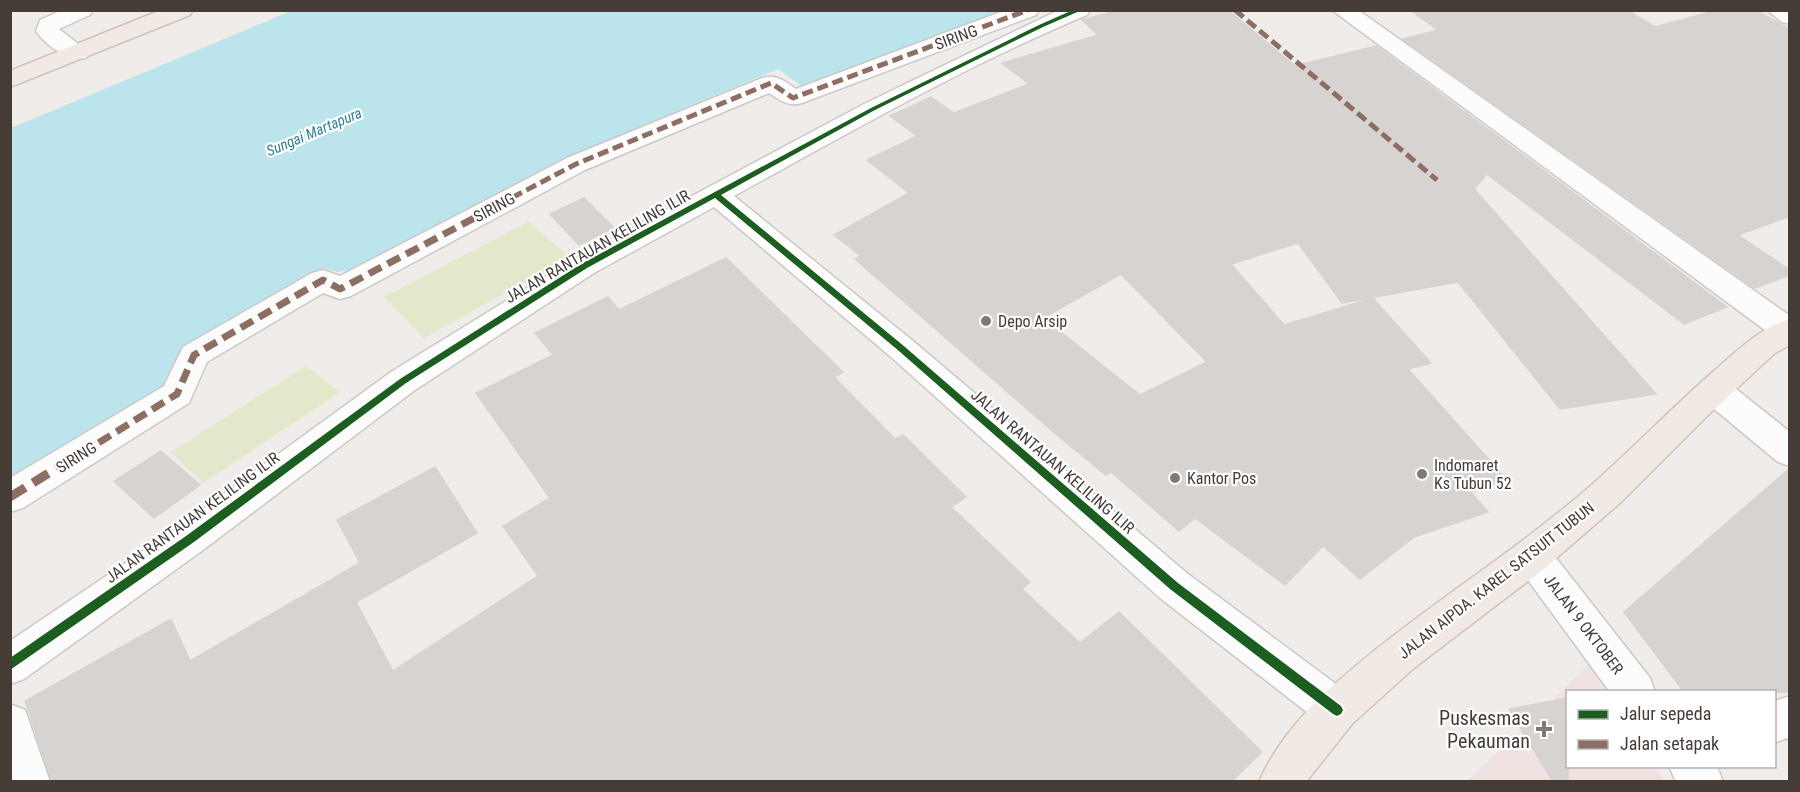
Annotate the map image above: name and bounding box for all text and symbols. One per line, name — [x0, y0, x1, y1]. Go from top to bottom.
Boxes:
street label: SIRING — [932, 21, 980, 54]
water label: Sungai Martapura — [264, 104, 364, 160]
street label: JALAN RANTAUAN KELILING ILIR — [501, 185, 693, 307]
street label: SIRING — [470, 189, 518, 226]
place label: Depo Arsip — [998, 312, 1067, 331]
marker: Depo Arsip — [979, 314, 993, 328]
street label: JALAN RANTAUAN KELILING ILIR — [967, 385, 1139, 538]
street label: SIRING — [53, 438, 100, 477]
street label: JALAN RANTAUAN KELILING ILIR — [102, 448, 283, 587]
place label: Indomaret Ks Tubun 52 — [1434, 456, 1512, 493]
marker: Indomaret Ks Tubun 52 — [1415, 467, 1429, 481]
place label: Kantor Pos — [1187, 469, 1256, 488]
marker: Kantor Pos — [1168, 471, 1182, 485]
street label: JALAN AIPDA. KAREL SATSUIT TUBUN — [1395, 498, 1598, 663]
street label: JALAN 9 OKTOBER — [1540, 571, 1628, 678]
legend — [1566, 690, 1776, 768]
text: Jalur sepeda — [1620, 703, 1711, 724]
place label: Puskesmas Pekauman — [1439, 706, 1530, 753]
marker: Puskesmas Pekauman — [1535, 720, 1553, 738]
text: Jalan setapak — [1620, 733, 1719, 754]

